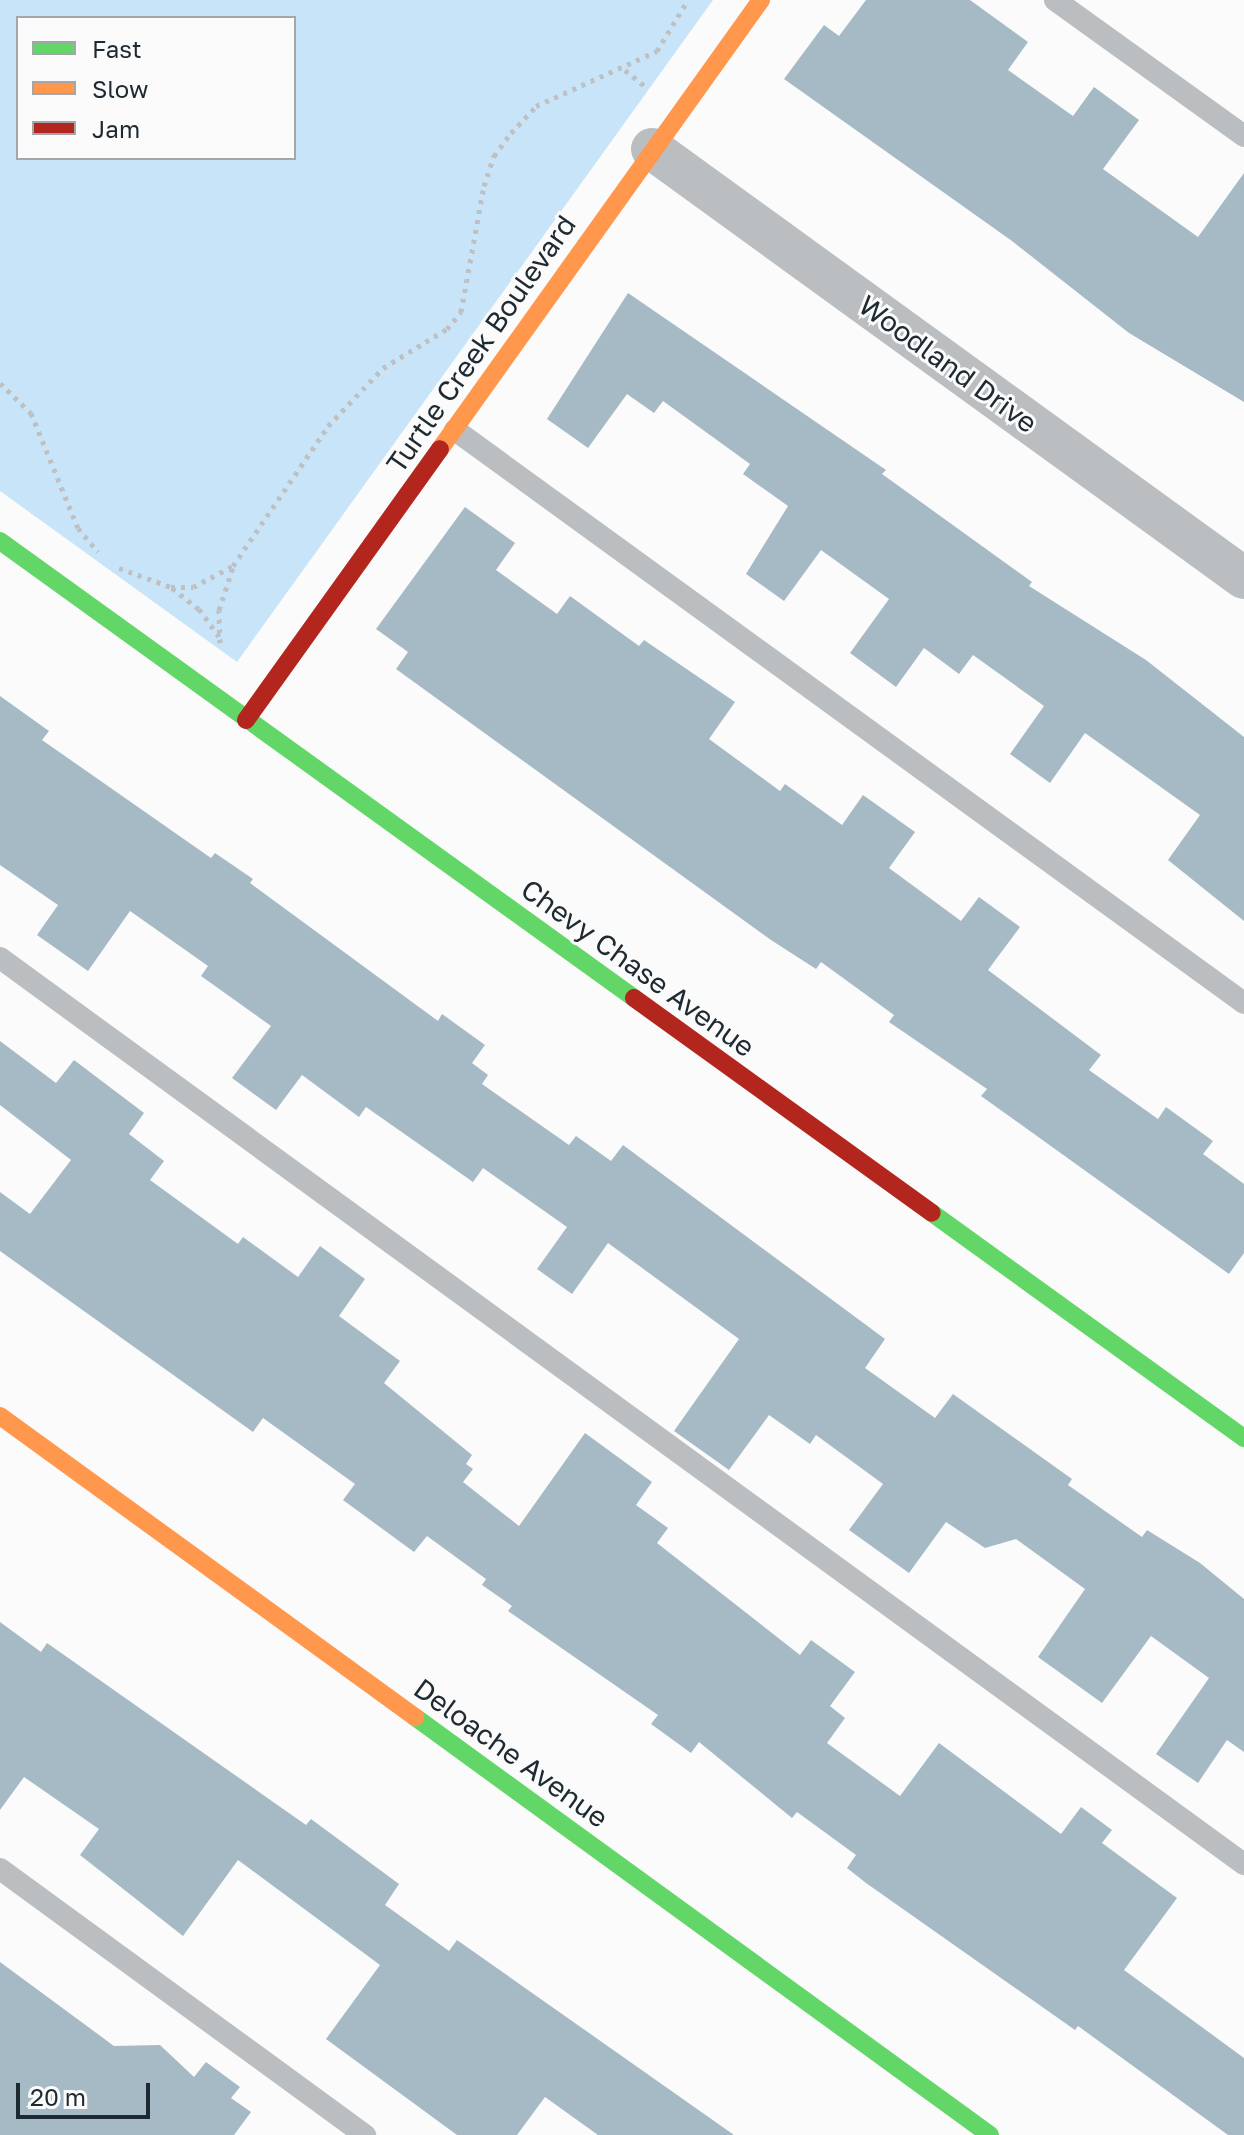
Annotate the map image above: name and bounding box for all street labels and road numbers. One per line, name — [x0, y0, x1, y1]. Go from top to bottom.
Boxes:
street label: Turtle Creek Boulevard — [379, 209, 583, 479]
street label: Woodland Drive — [852, 288, 1044, 440]
street label: Chevy Chase Avenue — [515, 872, 761, 1064]
street label: Deloache Avenue — [407, 1671, 615, 1835]

